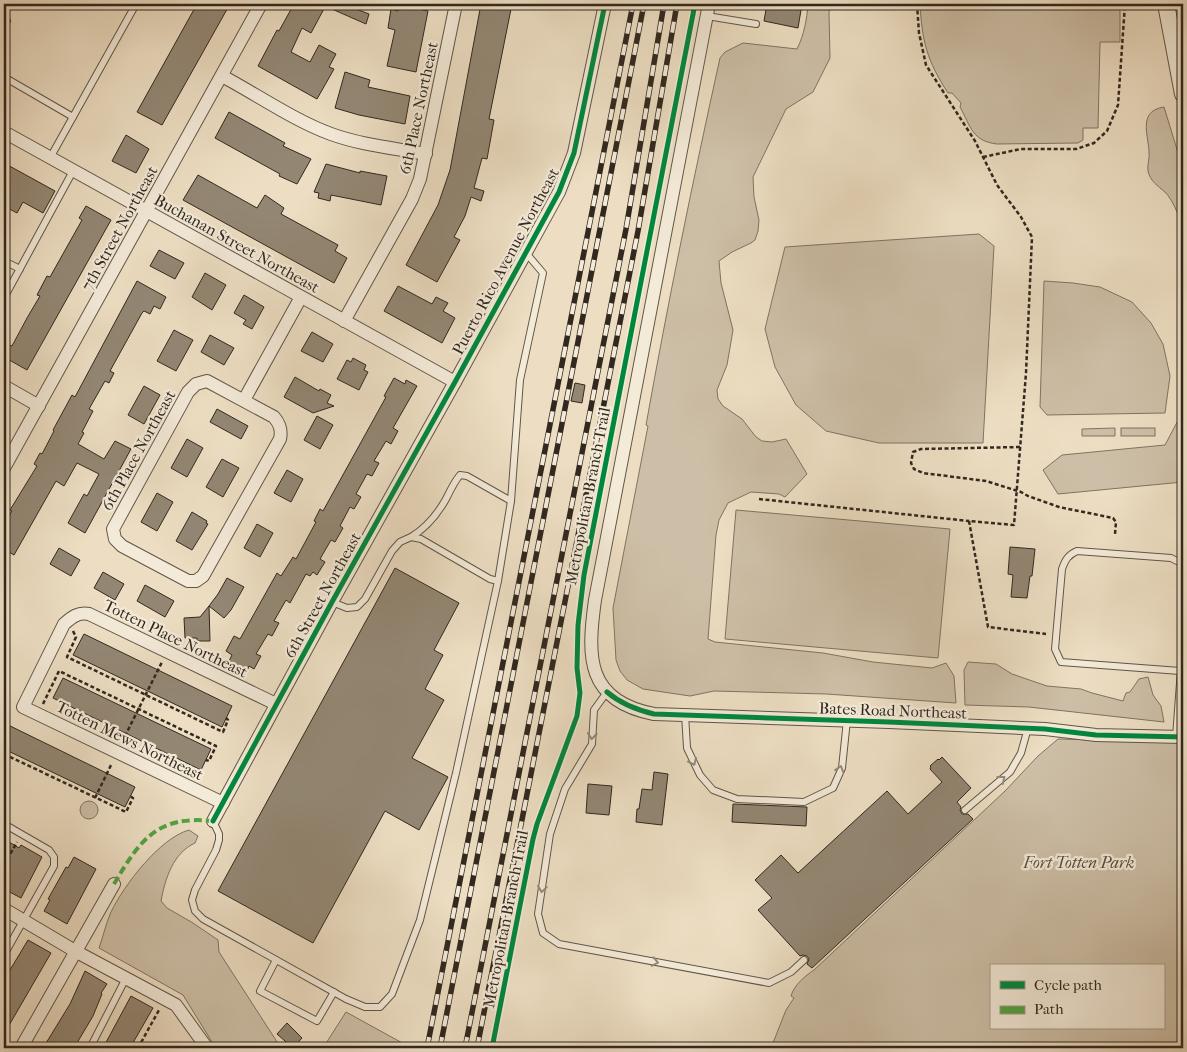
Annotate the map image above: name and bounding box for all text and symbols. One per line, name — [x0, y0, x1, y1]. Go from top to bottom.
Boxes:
street label: 6th Place Northeast — [395, 40, 442, 176]
street label: 7th Street Northeast — [77, 162, 162, 294]
street label: Puerto Rico Avenue Northeast — [448, 164, 563, 358]
street label: Buchanan Street Northeast — [151, 190, 323, 297]
street label: 6th Place Northeast — [97, 386, 180, 514]
street label: Metropolitan Branch Trail — [561, 405, 614, 587]
street label: 6th Street Northeast — [280, 529, 365, 661]
street label: Totten Place Northeast — [101, 595, 251, 682]
street label: Totten Mews Northeast — [53, 697, 207, 784]
street label: Bates Road Northeast — [819, 698, 968, 723]
one-way arrow — [587, 733, 598, 741]
one-way arrow — [687, 757, 698, 766]
one-way arrow — [835, 765, 845, 774]
one-way arrow — [996, 776, 1005, 784]
street label: Metropolitan Branch Trail — [479, 828, 532, 1010]
park label: Fort Totten Park — [1023, 853, 1134, 872]
one-way arrow — [537, 885, 548, 893]
one-way arrow — [651, 956, 660, 967]
legend — [990, 964, 1164, 1030]
text: Cycle path — [1034, 976, 1102, 994]
text: Path — [1034, 1000, 1064, 1018]

